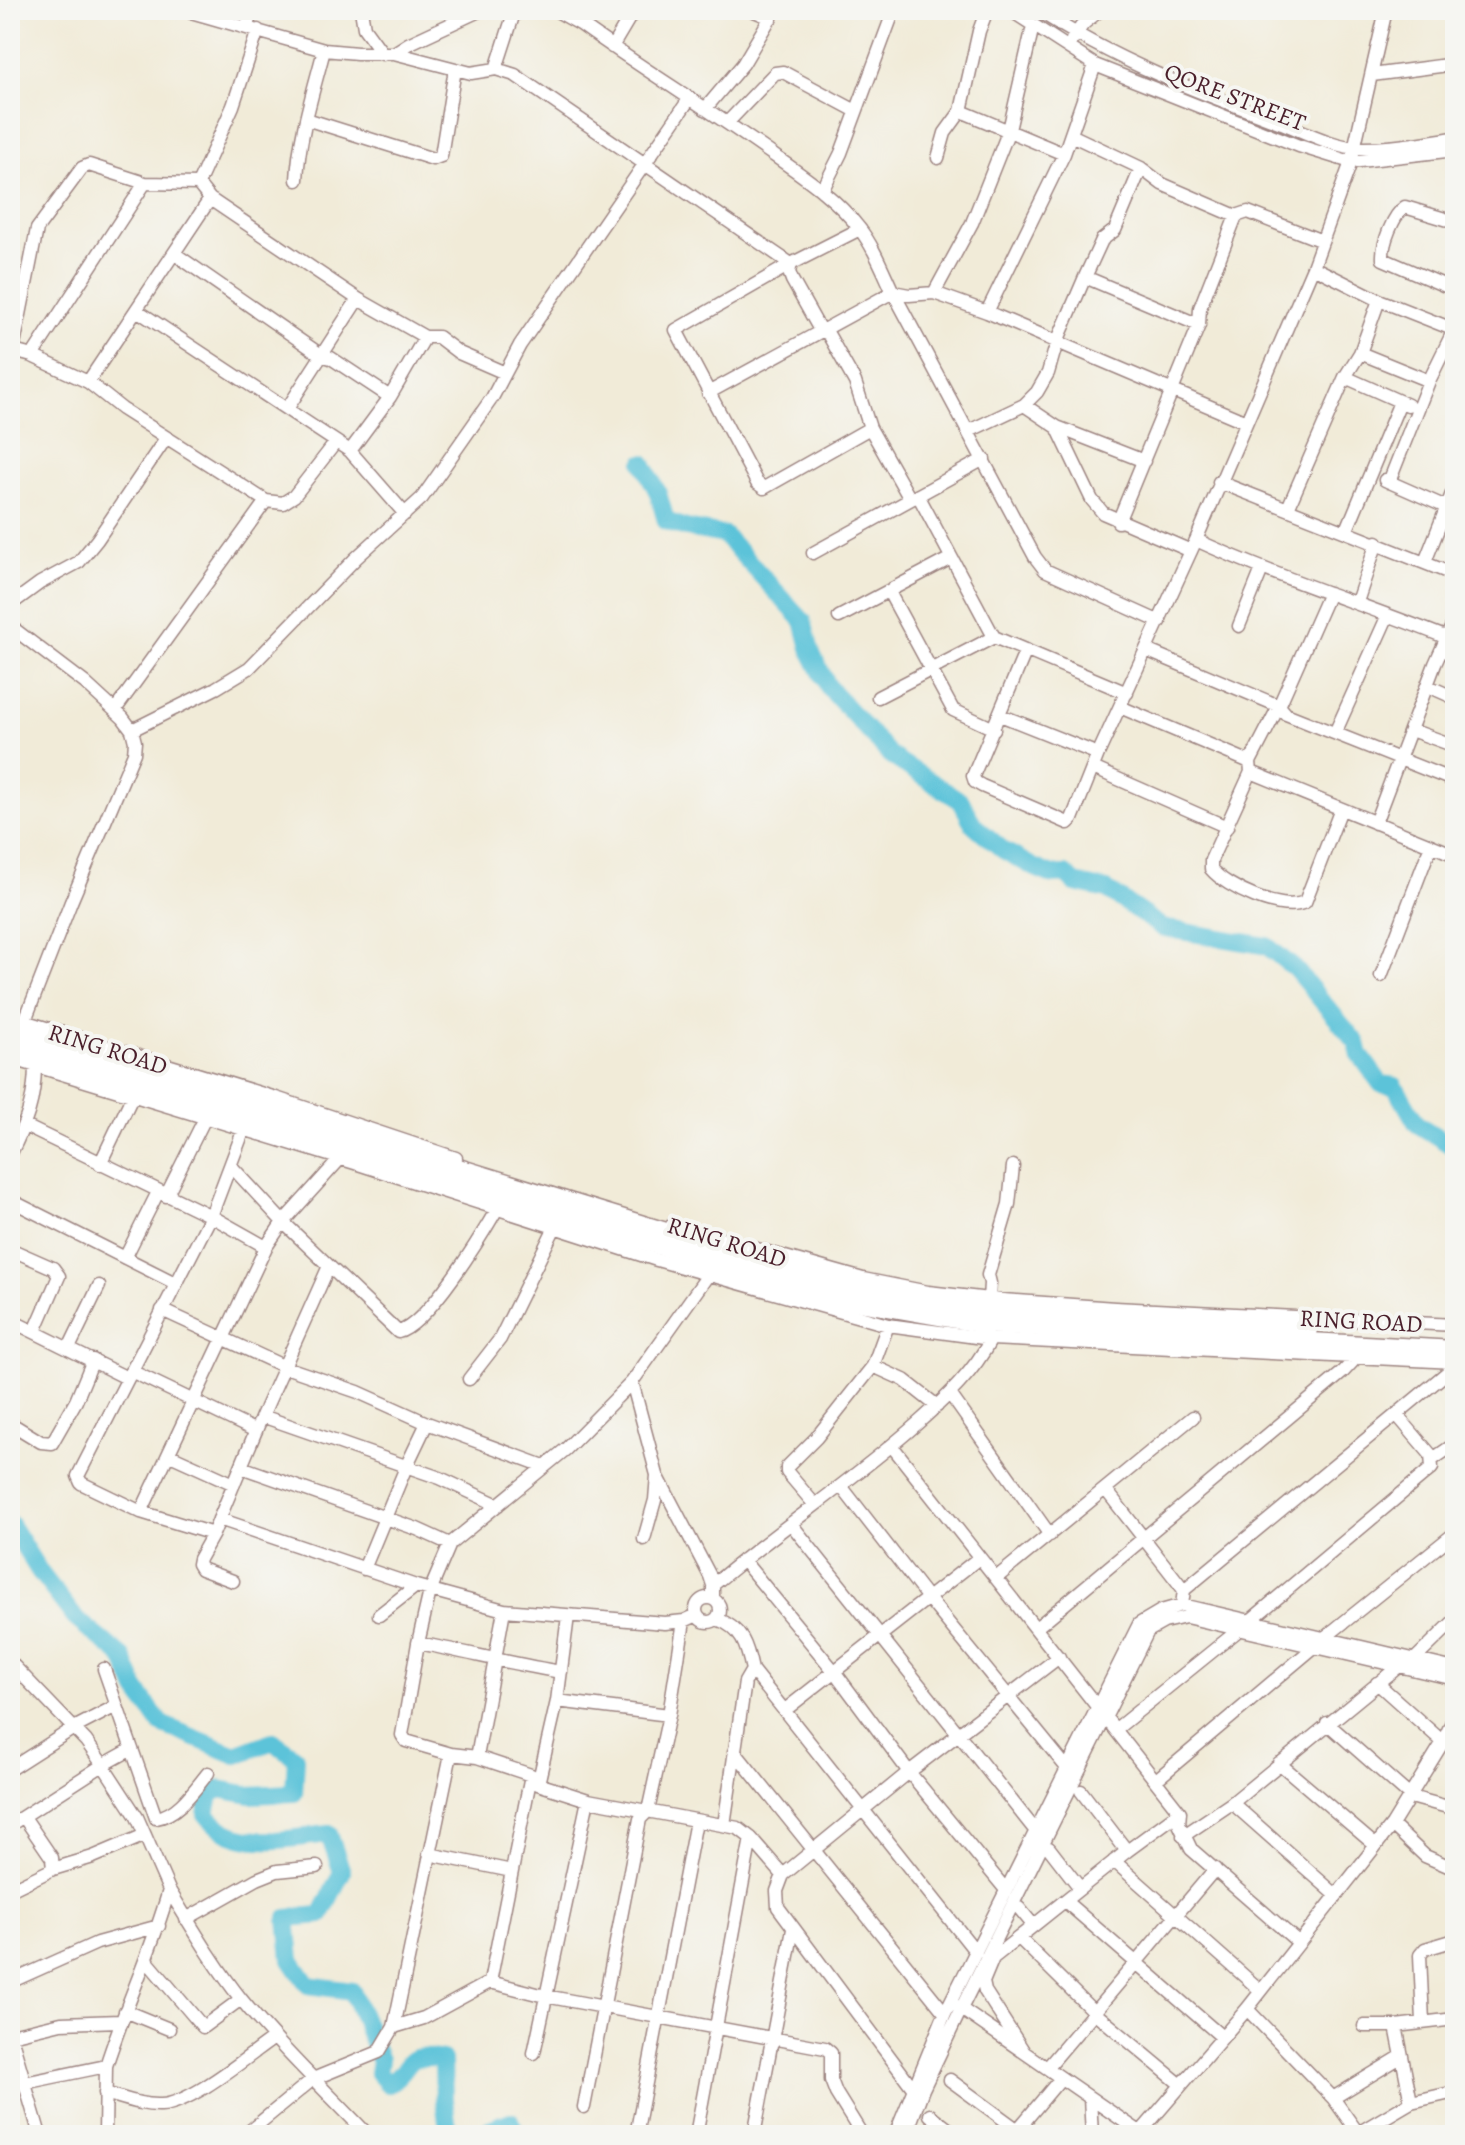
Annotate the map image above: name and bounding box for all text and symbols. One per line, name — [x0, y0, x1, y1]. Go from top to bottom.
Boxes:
street label: QORE STREET — [1160, 55, 1310, 139]
street label: RING ROAD — [44, 1016, 172, 1082]
street label: RING ROAD — [663, 1209, 791, 1275]
street label: RING ROAD — [1299, 1302, 1423, 1340]

